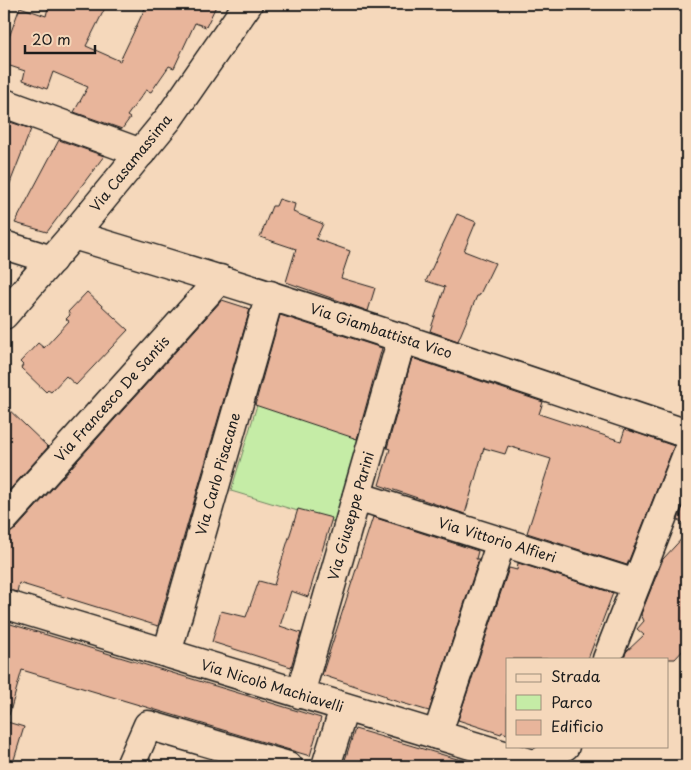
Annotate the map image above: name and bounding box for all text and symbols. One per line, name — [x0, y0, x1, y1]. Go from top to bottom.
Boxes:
scale bar — [25, 22, 95, 54]
text: 20 m — [32, 27, 71, 50]
street label: Via Casamassima — [85, 109, 177, 216]
street label: Via Giambattista Vico — [307, 298, 455, 364]
street label: Via Francesco De Santis — [49, 331, 174, 466]
street label: Via Carlo Pisacane — [190, 410, 245, 538]
street label: Via Giuseppe Parini — [322, 449, 379, 583]
street label: Via Vittorio Alfieri — [436, 512, 559, 568]
street label: Via Nicolò Machiavelli — [198, 654, 346, 717]
legend — [506, 658, 668, 748]
text: Strada — [551, 664, 601, 687]
text: Parco — [551, 690, 593, 713]
text: Edificio — [551, 714, 604, 737]

